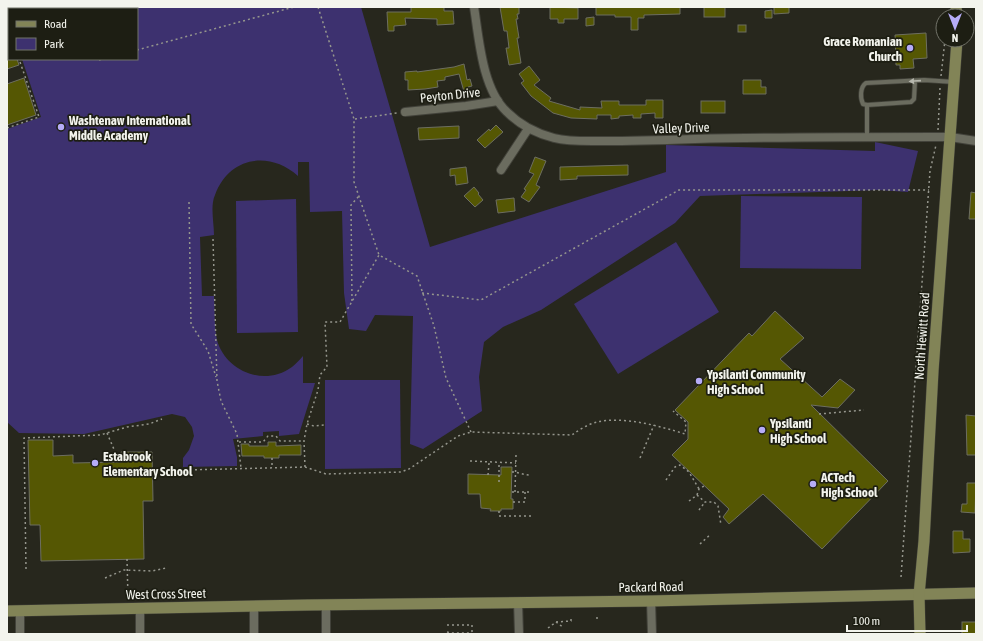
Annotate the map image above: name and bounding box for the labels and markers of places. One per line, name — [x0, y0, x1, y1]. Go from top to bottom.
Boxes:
place label: Grace Romanian Church — [823, 34, 902, 64]
marker: Grace Romanian Church — [905, 43, 915, 53]
place label: Washtenaw International Middle Academy — [68, 113, 191, 143]
marker: Washtenaw International Middle Academy — [56, 122, 66, 132]
place label: Ypsilanti Community High School — [706, 367, 806, 397]
marker: Ypsilanti Community High School — [694, 376, 704, 386]
place label: Ypsilanti High School — [769, 416, 827, 446]
marker: Ypsilanti High School — [757, 425, 767, 435]
place label: Estabrook Elementary School — [103, 449, 193, 479]
marker: Estabrook Elementary School — [90, 458, 100, 468]
place label: ACTech High School — [820, 470, 878, 500]
marker: ACTech High School — [808, 479, 818, 489]

